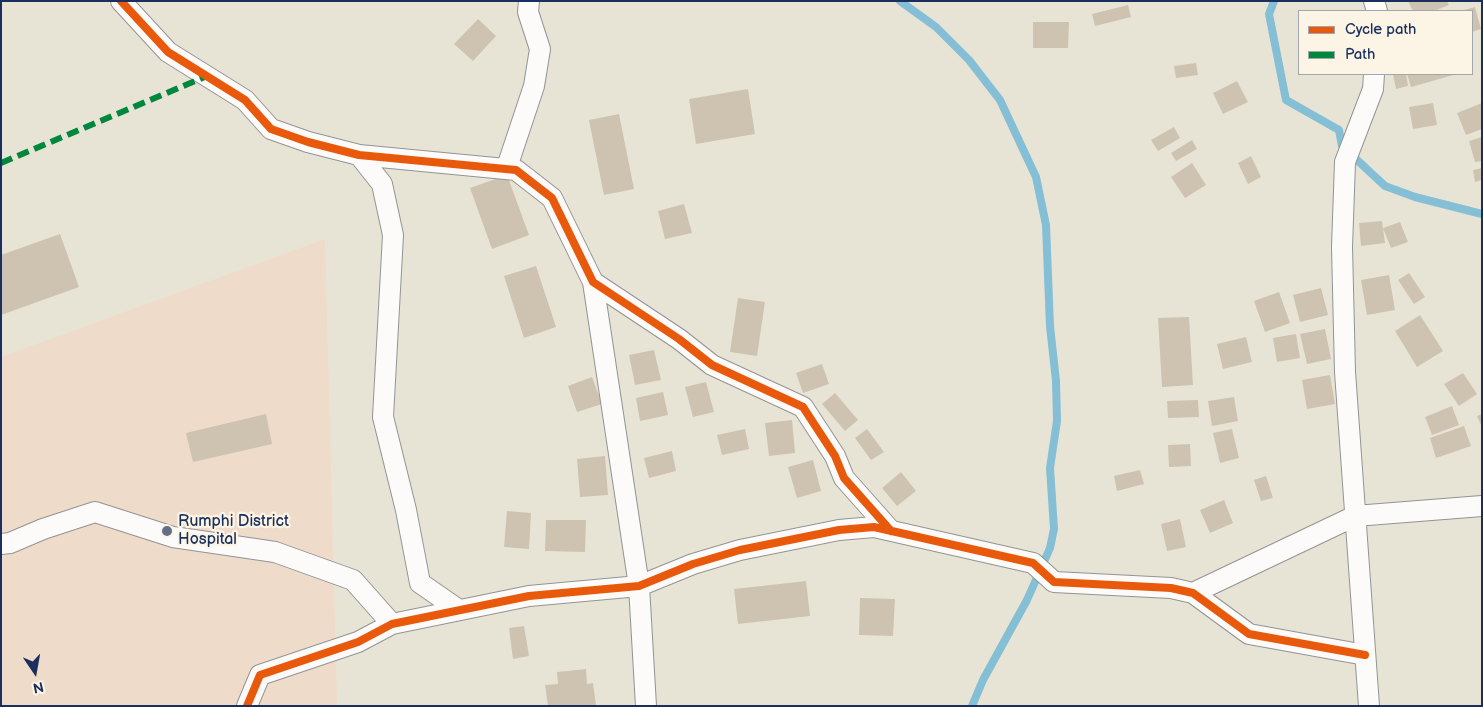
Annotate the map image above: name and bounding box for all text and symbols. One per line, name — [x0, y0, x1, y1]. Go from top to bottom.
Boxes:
legend — [1298, 10, 1473, 75]
text: Cycle path — [1345, 20, 1416, 39]
text: Path — [1345, 45, 1375, 64]
place label: Rumphi District Hospital — [178, 512, 289, 550]
marker: Rumphi District Hospital — [160, 524, 174, 538]
north arrow — [10, 647, 60, 697]
text: N — [31, 678, 45, 697]

